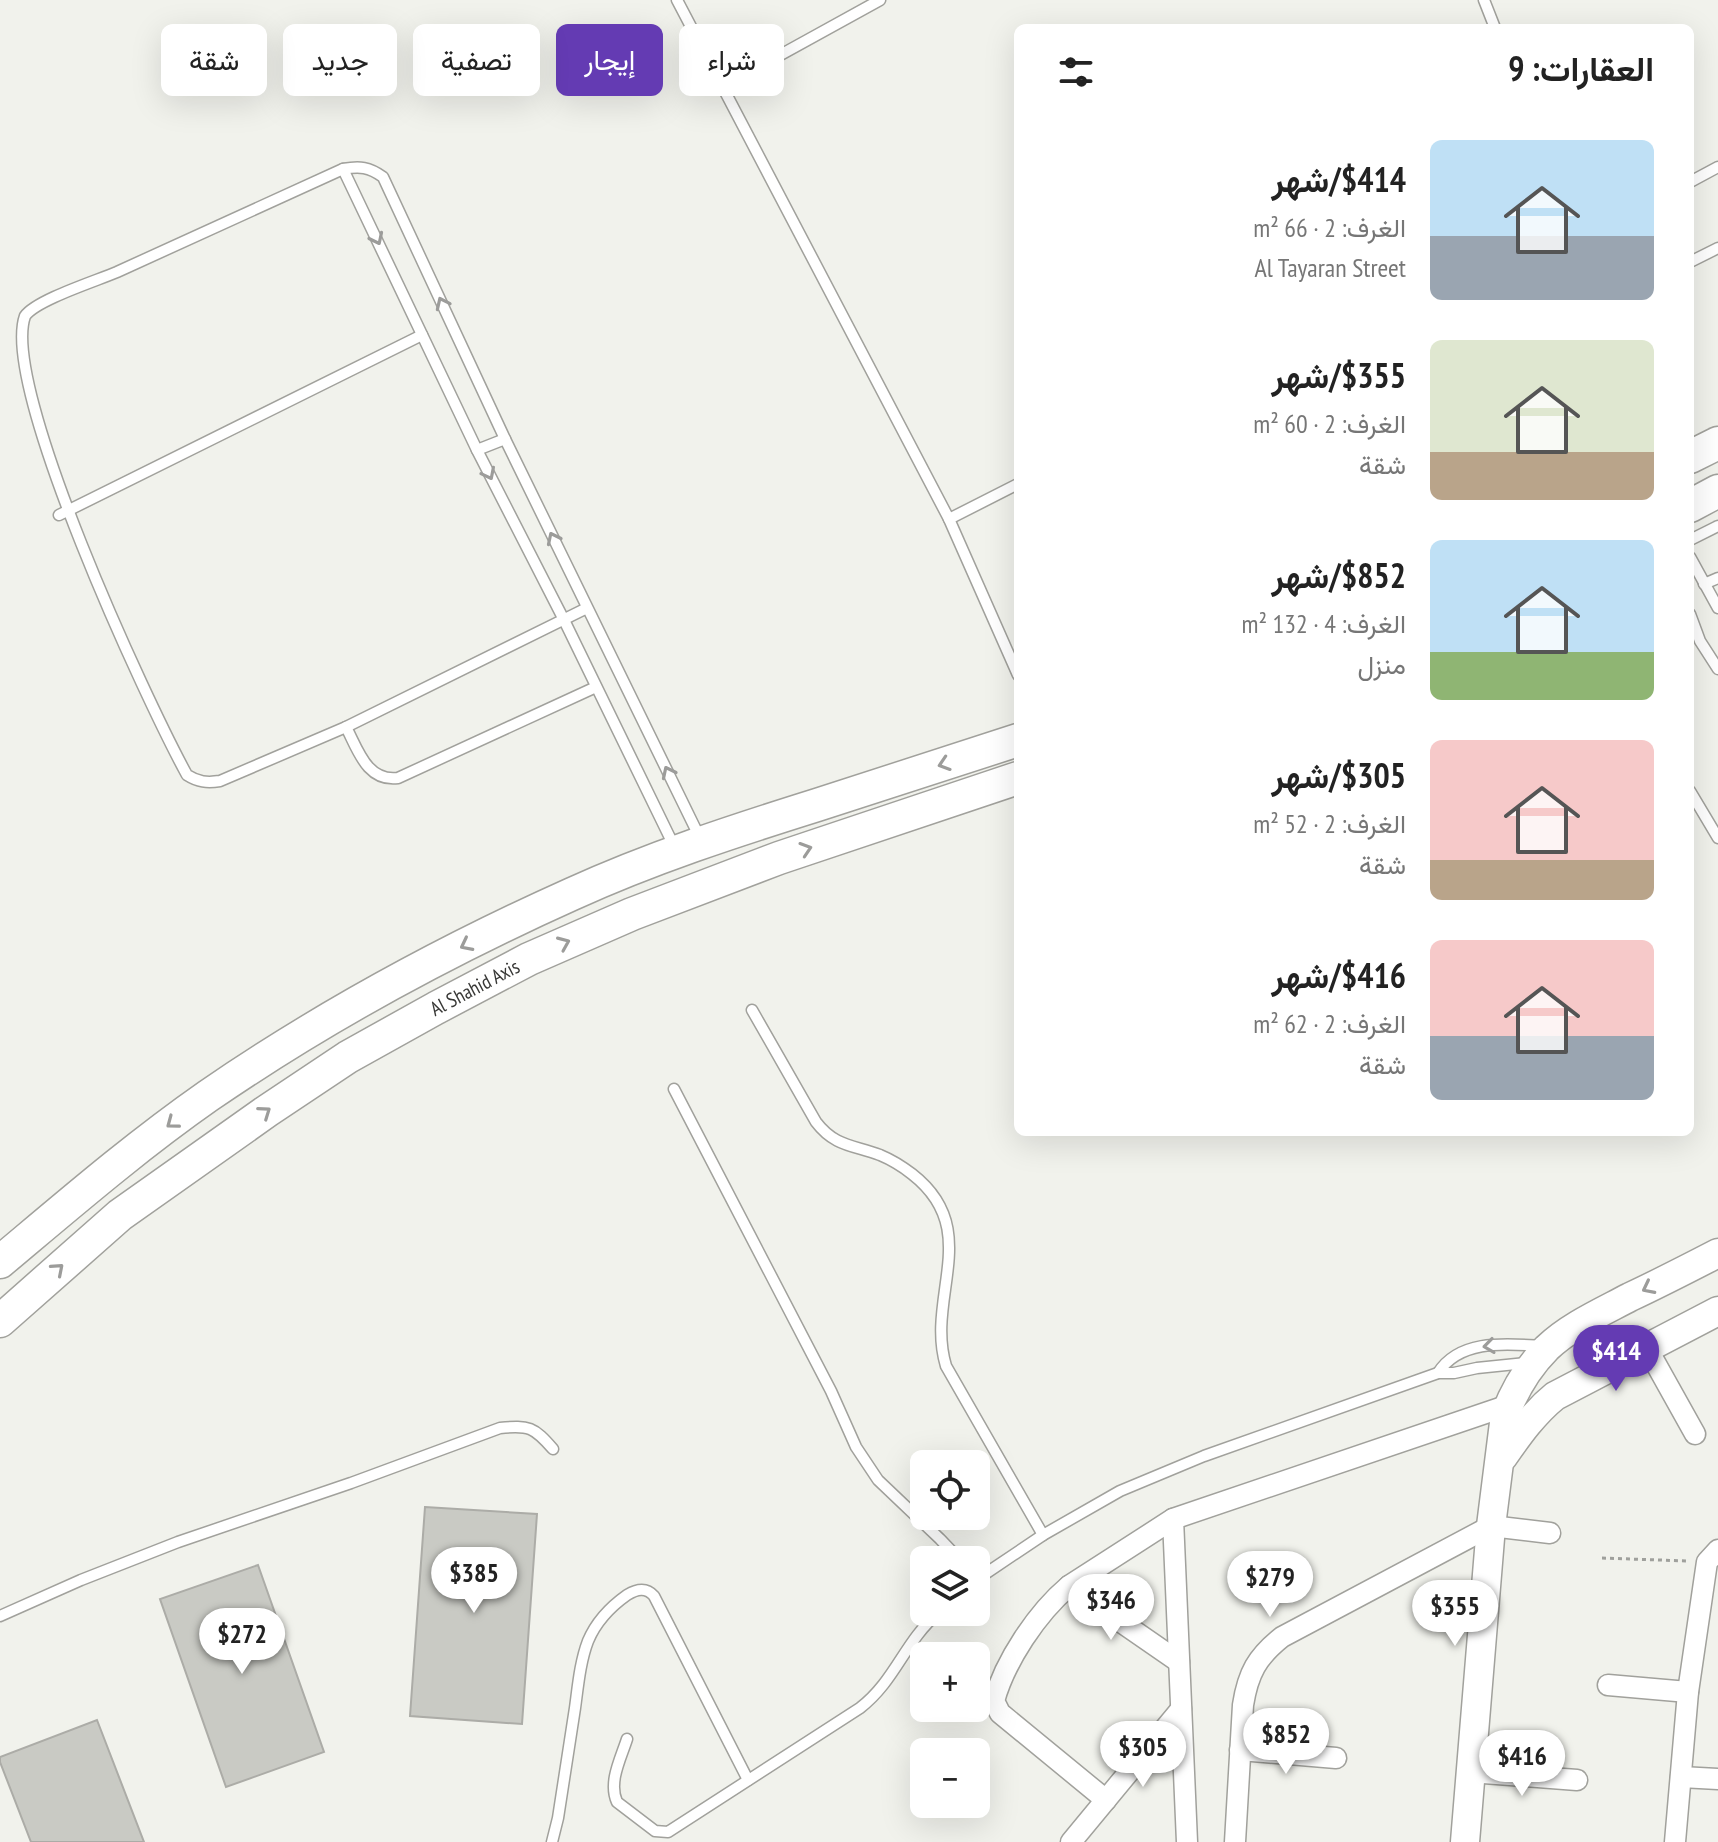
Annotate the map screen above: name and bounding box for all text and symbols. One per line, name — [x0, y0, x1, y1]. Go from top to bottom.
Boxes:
chip: شقة — [161, 24, 267, 96]
chip: جديد — [283, 24, 397, 96]
chip: تصفية — [413, 24, 540, 96]
chip: إيجار — [556, 24, 663, 96]
chip: شراء — [679, 24, 784, 96]
text: العقارات: 9 — [1508, 46, 1654, 90]
icon: filters — [1054, 50, 1098, 94]
text: $414/شهر — [1272, 157, 1406, 201]
icon: home — [1494, 172, 1590, 268]
text: الغرف: 2 · 66 m² — [1253, 211, 1406, 244]
one-way arrow — [367, 231, 382, 246]
text: Al Tayaran Street — [1255, 251, 1406, 284]
one-way arrow — [436, 297, 452, 312]
text: $355/شهر — [1272, 353, 1406, 397]
icon: home — [1494, 372, 1590, 468]
text: الغرف: 2 · 60 m² — [1253, 407, 1406, 440]
text: شقة — [1359, 448, 1406, 481]
one-way arrow — [480, 465, 495, 480]
one-way arrow — [547, 532, 563, 547]
text: $852/شهر — [1272, 553, 1406, 597]
icon: home — [1494, 572, 1590, 668]
text: الغرف: 4 · 132 m² — [1242, 607, 1406, 640]
text: منزل — [1357, 648, 1406, 681]
text: $305/شهر — [1272, 753, 1406, 797]
one-way arrow — [938, 754, 952, 770]
one-way arrow — [662, 765, 678, 780]
icon: home — [1494, 772, 1590, 868]
text: الغرف: 2 · 52 m² — [1253, 807, 1406, 840]
one-way arrow — [799, 842, 813, 858]
text: شقة — [1359, 848, 1406, 881]
one-way arrow — [459, 935, 474, 950]
one-way arrow — [556, 937, 570, 953]
street label: Al Shahid Axis — [425, 953, 524, 1022]
text: $416/شهر — [1272, 953, 1406, 997]
icon: home — [1494, 972, 1590, 1068]
text: الغرف: 2 · 62 m² — [1253, 1007, 1406, 1040]
text: شقة — [1359, 1048, 1406, 1081]
one-way arrow — [257, 1107, 271, 1122]
one-way arrow — [166, 1113, 181, 1128]
one-way arrow — [49, 1265, 64, 1279]
one-way arrow — [1642, 1279, 1657, 1294]
pin: $414 — [1569, 1325, 1663, 1393]
text: $414 — [1591, 1334, 1641, 1367]
one-way arrow — [1482, 1337, 1496, 1354]
map controls — [910, 1450, 990, 1818]
button: locate — [910, 1450, 990, 1530]
button: layers — [910, 1546, 990, 1626]
pin: $385 — [427, 1547, 521, 1615]
pin: $279 — [1223, 1551, 1317, 1619]
text: $385 — [449, 1556, 499, 1589]
text: $279 — [1245, 1560, 1295, 1593]
pin: $346 — [1064, 1574, 1158, 1642]
pin: $355 — [1408, 1580, 1502, 1648]
text: $346 — [1086, 1583, 1136, 1616]
text: $355 — [1430, 1589, 1480, 1622]
pin: $272 — [195, 1608, 289, 1676]
text: $272 — [217, 1617, 267, 1650]
button: + — [910, 1642, 990, 1722]
pin: $852 — [1239, 1708, 1333, 1776]
text: $852 — [1261, 1717, 1311, 1750]
pin: $305 — [1096, 1721, 1190, 1789]
text: $305 — [1118, 1730, 1168, 1763]
pin: $416 — [1475, 1730, 1569, 1798]
button: − — [910, 1738, 990, 1818]
text: $416 — [1497, 1739, 1547, 1772]

